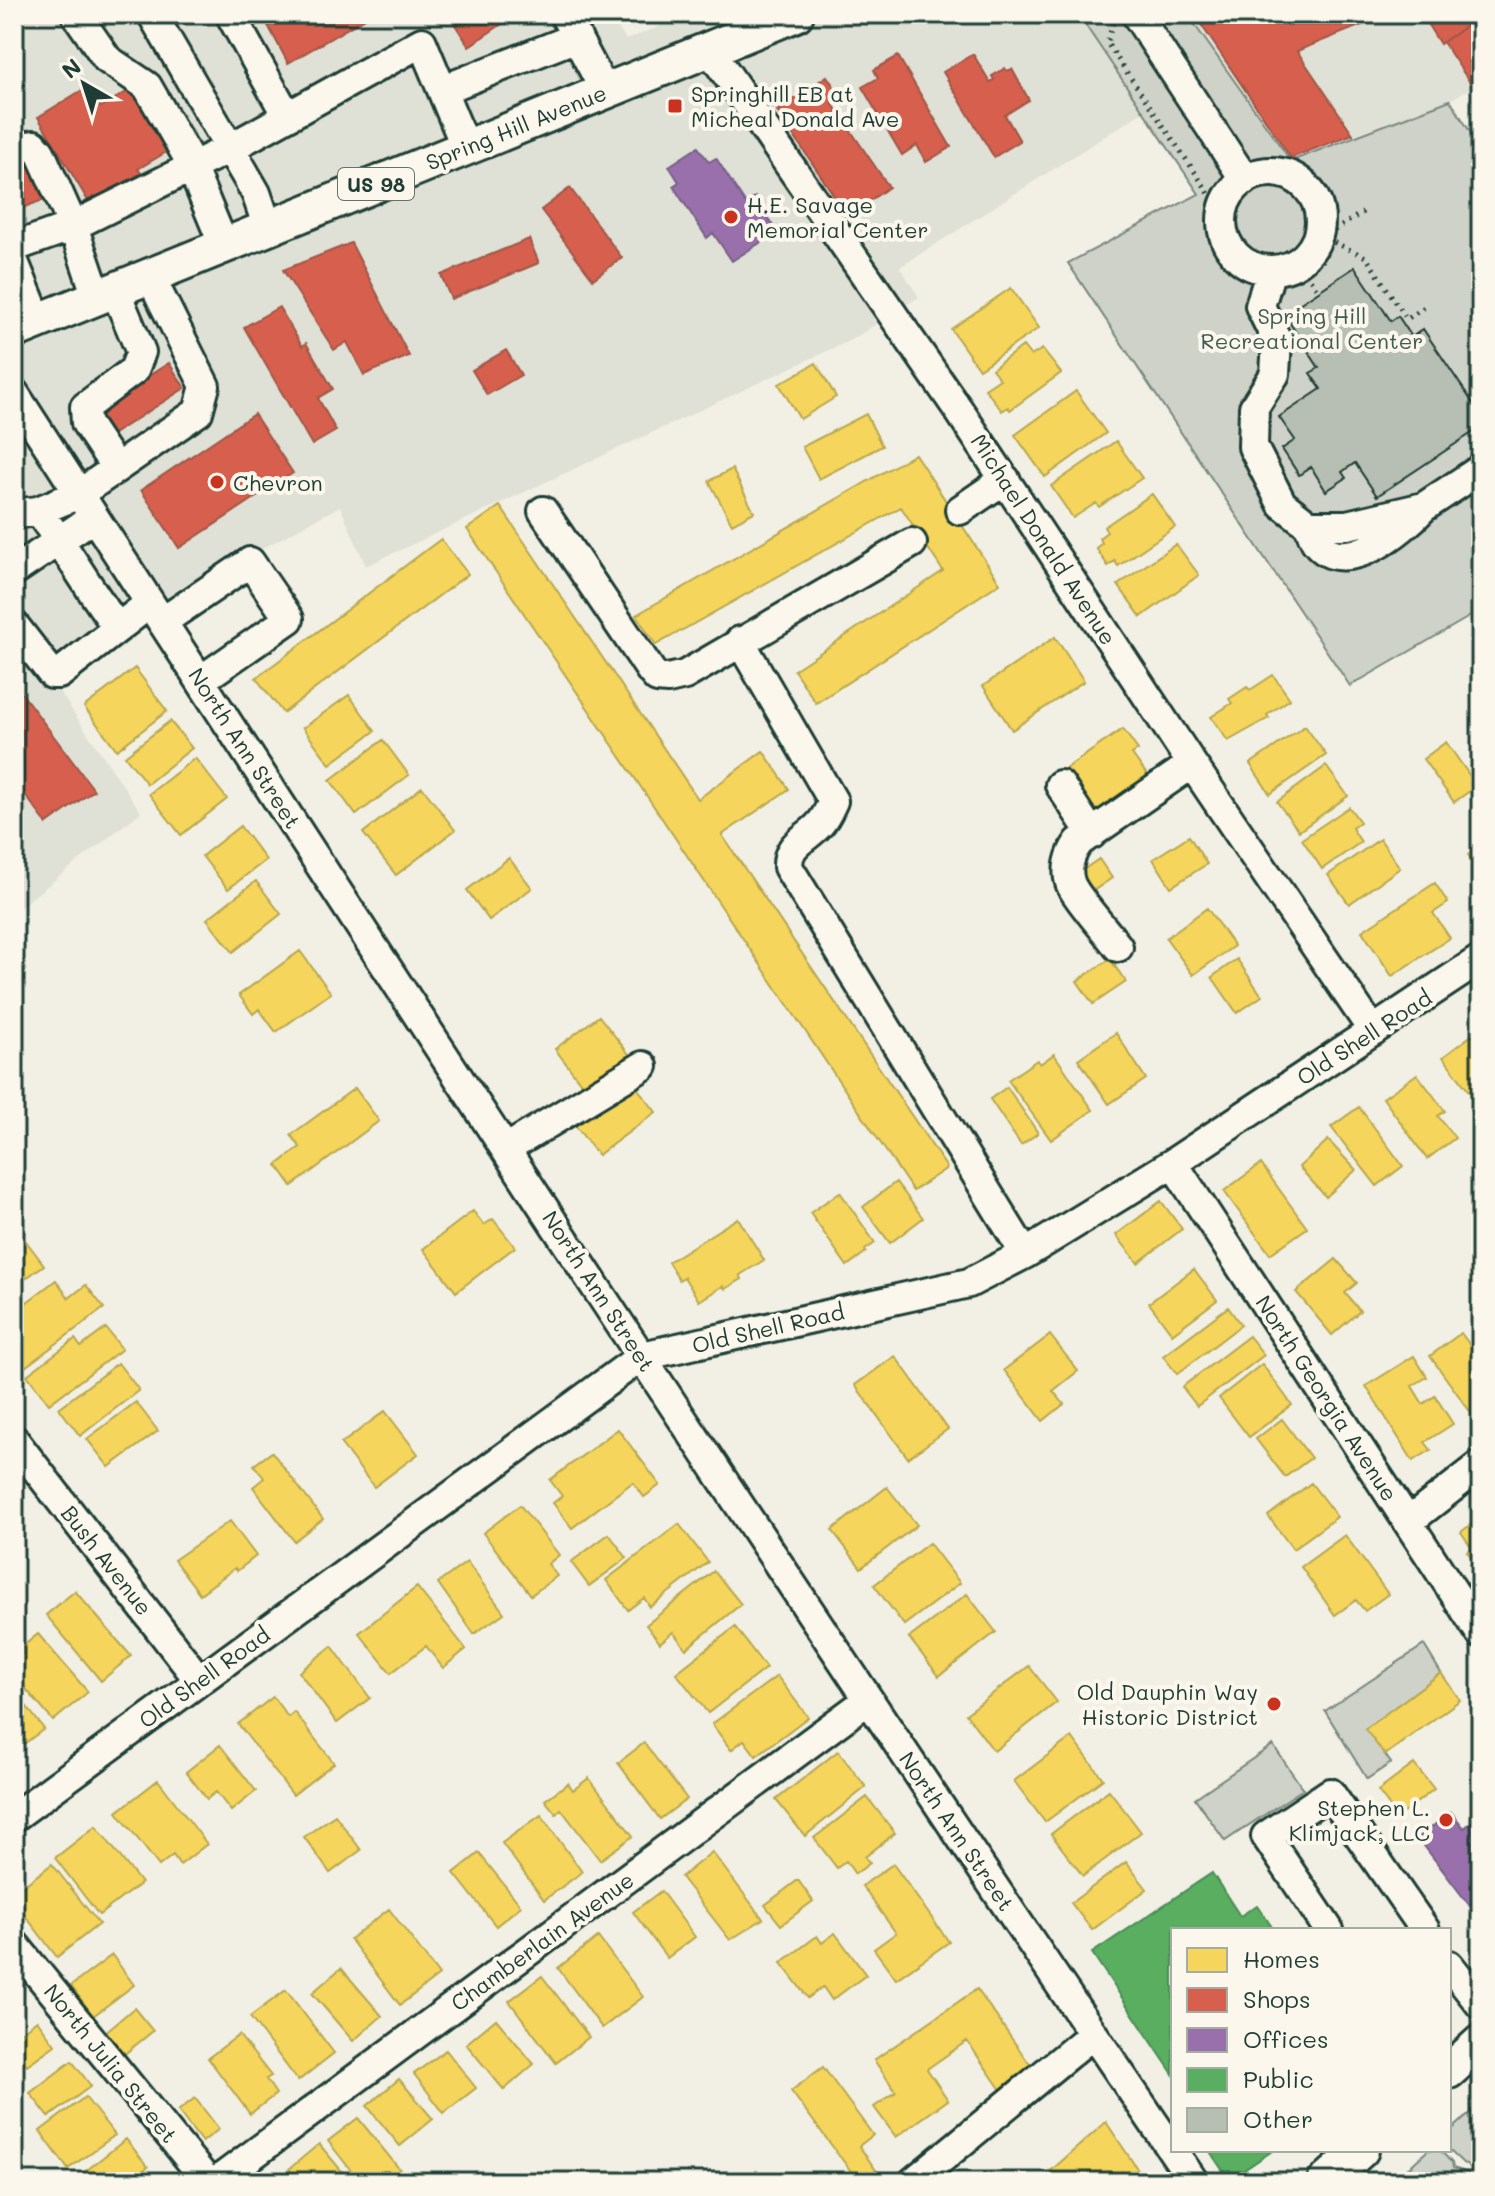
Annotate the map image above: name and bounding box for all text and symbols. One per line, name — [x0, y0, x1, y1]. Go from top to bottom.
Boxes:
north arrow — [44, 44, 124, 124]
text: N — [55, 52, 87, 85]
street label: Spring Hill Avenue — [421, 78, 611, 176]
place label: Springhill EB at Micheal Donald Ave — [691, 79, 899, 133]
marker: Springhill EB at Micheal Donald Ave — [666, 97, 684, 115]
road number: US 98 — [338, 168, 414, 200]
place label: H.E. Savage Memorial Center — [747, 190, 929, 244]
marker: H.E. Savage Memorial Center — [722, 208, 740, 226]
park label: Spring Hill Recreational Center — [1201, 301, 1423, 355]
street label: Michael Donald Avenue — [965, 428, 1123, 650]
place label: Chevron — [233, 468, 323, 497]
marker: Chevron — [208, 473, 226, 491]
street label: North Ann Street — [182, 662, 308, 834]
street label: Old Shell Road — [1291, 983, 1437, 1091]
street label: North Ann Street — [536, 1205, 662, 1377]
street label: North Georgia Avenue — [1250, 1290, 1404, 1506]
street label: Old Shell Road — [689, 1296, 847, 1360]
street label: Bush Avenue — [55, 1499, 159, 1621]
street label: Old Shell Road — [133, 1620, 275, 1734]
place label: Old Dauphin Way Historic District — [1077, 1677, 1258, 1731]
marker: Old Dauphin Way Historic District — [1265, 1695, 1283, 1713]
street label: North Ann Street — [893, 1746, 1021, 1916]
place label: Stephen L. Klimjack, LLC — [1289, 1793, 1430, 1847]
marker: Stephen L. Klimjack, LLC — [1437, 1811, 1455, 1829]
street label: Chamberlain Avenue — [445, 1865, 639, 2017]
legend — [1171, 1928, 1451, 2152]
text: Homes — [1243, 1943, 1320, 1974]
street label: North Julia Street — [38, 1977, 184, 2149]
text: Shops — [1243, 1983, 1311, 2014]
text: Offices — [1243, 2023, 1329, 2054]
text: Public — [1243, 2063, 1314, 2094]
text: Other — [1243, 2103, 1313, 2134]

